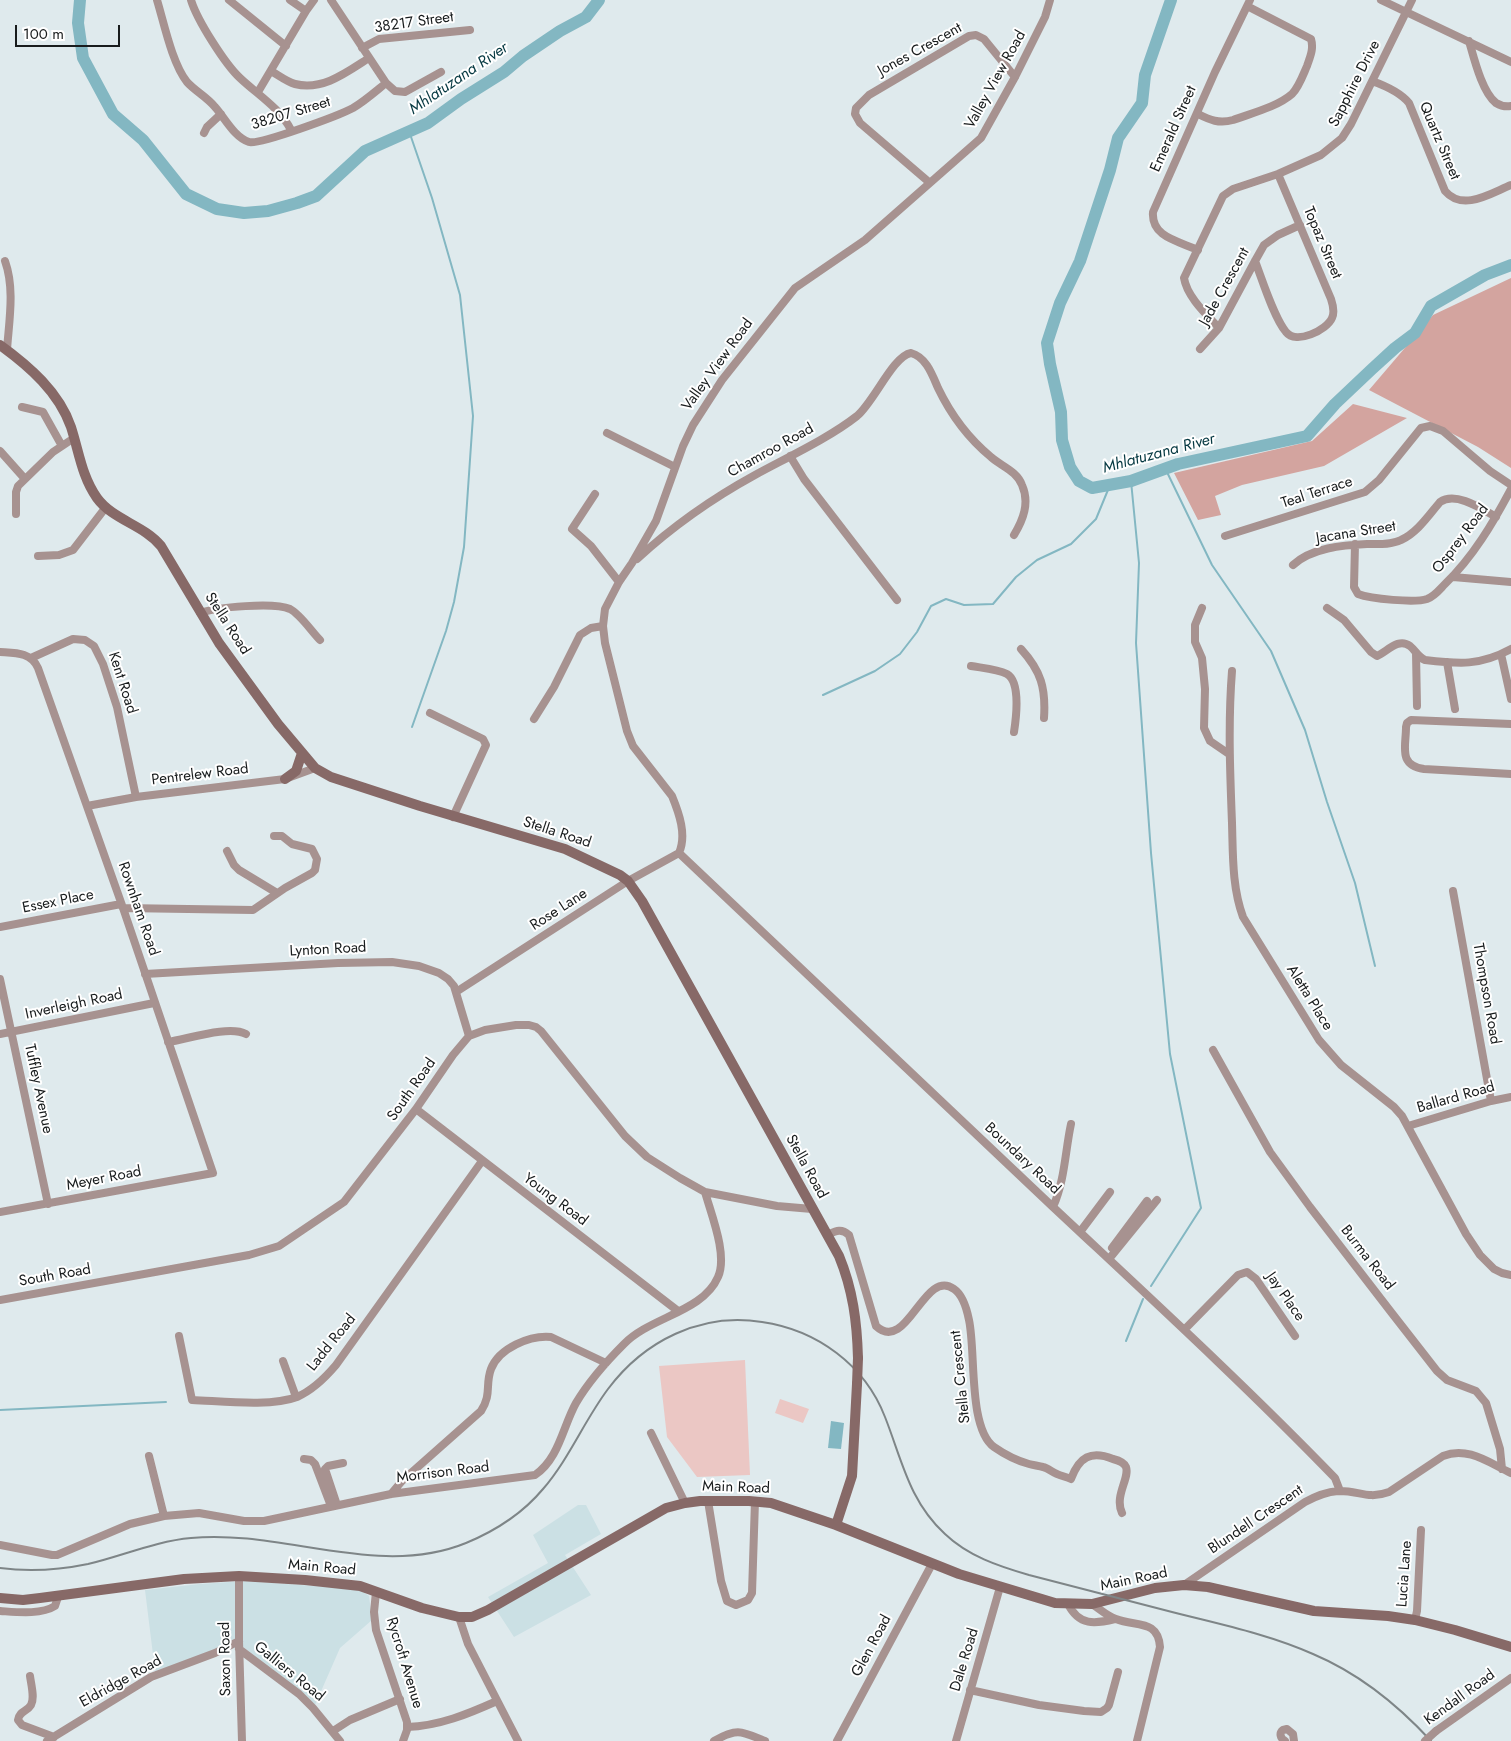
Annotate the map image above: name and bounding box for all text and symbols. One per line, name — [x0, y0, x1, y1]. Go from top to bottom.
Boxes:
street label: 38217 Street — [373, 9, 455, 37]
scale bar — [18, 15, 122, 47]
street label: Jones Crescent — [875, 20, 965, 80]
text: 100 m — [23, 23, 64, 45]
street label: Valley View Road — [962, 28, 1030, 132]
street label: Sapphire Drive — [1325, 38, 1385, 130]
water label: Mhlatuzana River — [406, 39, 512, 119]
street label: Emerald Street — [1147, 83, 1201, 175]
street label: 38207 Street — [249, 93, 333, 135]
street label: Quartz Street — [1415, 99, 1463, 183]
street label: Topaz Street — [1299, 204, 1345, 282]
street label: Jade Crescent — [1196, 245, 1254, 329]
street label: Valley View Road — [679, 315, 757, 415]
street label: Chamroo Road — [725, 420, 817, 482]
water label: Mhlatuzana River — [1101, 430, 1217, 478]
street label: Teal Terrace — [1279, 473, 1355, 513]
street label: Osprey Road — [1429, 501, 1493, 577]
street label: Jacana Street — [1315, 518, 1397, 548]
street label: Stella Road — [200, 590, 254, 658]
street label: Kent Road — [104, 650, 140, 716]
street label: Pentrelew Road — [150, 760, 250, 790]
street label: Stella Road — [521, 814, 593, 852]
street label: Rownham Road — [114, 860, 162, 958]
street label: Rose Lane — [527, 885, 591, 935]
street label: Essex Place — [21, 886, 95, 918]
street label: Lynton Road — [289, 939, 367, 961]
street label: Thompson Road — [1468, 942, 1504, 1046]
street label: Aletta Place — [1282, 962, 1336, 1034]
street label: Inverleigh Road — [24, 986, 124, 1024]
street label: Tuffley Avenue — [20, 1043, 56, 1135]
street label: South Road — [384, 1055, 440, 1125]
street label: Ballard Road — [1415, 1078, 1497, 1118]
street label: Boundary Road — [980, 1119, 1064, 1199]
street label: Stella Road — [781, 1132, 831, 1202]
street label: Meyer Road — [65, 1163, 143, 1195]
street label: Young Road — [519, 1170, 591, 1230]
street label: Burma Road — [1336, 1222, 1398, 1294]
street label: South Road — [18, 1261, 92, 1291]
street label: Jay Place — [1262, 1269, 1308, 1325]
street label: Ladd Road — [304, 1311, 360, 1375]
street label: Stella Crescent — [947, 1330, 975, 1424]
street label: Morrison Road — [396, 1458, 490, 1488]
street label: Main Road — [702, 1478, 770, 1498]
street label: Blundell Crescent — [1205, 1482, 1307, 1558]
street label: Lucia Lane — [1394, 1540, 1416, 1608]
street label: Main Road — [287, 1556, 357, 1580]
street label: Main Road — [1099, 1564, 1169, 1596]
street label: Glen Road — [848, 1612, 896, 1680]
street label: Rycroft Avenue — [382, 1615, 426, 1711]
street label: Saxon Road — [216, 1622, 236, 1696]
street label: Dale Road — [947, 1626, 983, 1694]
street label: Galliers Road — [250, 1638, 328, 1706]
street label: Eldridge Road — [77, 1652, 165, 1712]
street label: Kendall Road — [1421, 1666, 1499, 1730]

